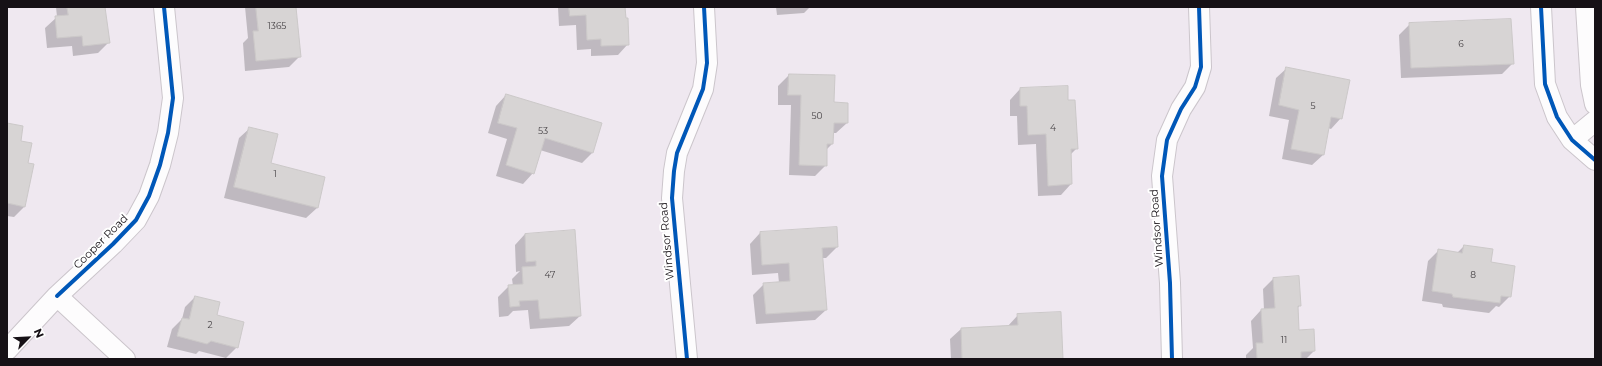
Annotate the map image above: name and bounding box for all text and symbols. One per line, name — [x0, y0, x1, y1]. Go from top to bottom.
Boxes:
house number: 1365 — [268, 21, 286, 31]
house number: 6 — [1458, 39, 1464, 49]
house number: 5 — [1310, 101, 1316, 111]
house number: 50 — [811, 111, 823, 121]
house number: 4 — [1050, 123, 1056, 133]
house number: 53 — [538, 126, 548, 136]
house number: 1 — [273, 169, 277, 179]
street label: Windsor Road — [1148, 189, 1166, 267]
street label: Windsor Road — [657, 201, 677, 281]
street label: Cooper Road — [71, 212, 131, 272]
house number: 47 — [545, 270, 555, 280]
house number: 8 — [1470, 270, 1476, 280]
north arrow — [8, 318, 48, 358]
house number: 2 — [207, 320, 213, 330]
text: N — [31, 326, 47, 340]
house number: 11 — [1281, 335, 1287, 345]

